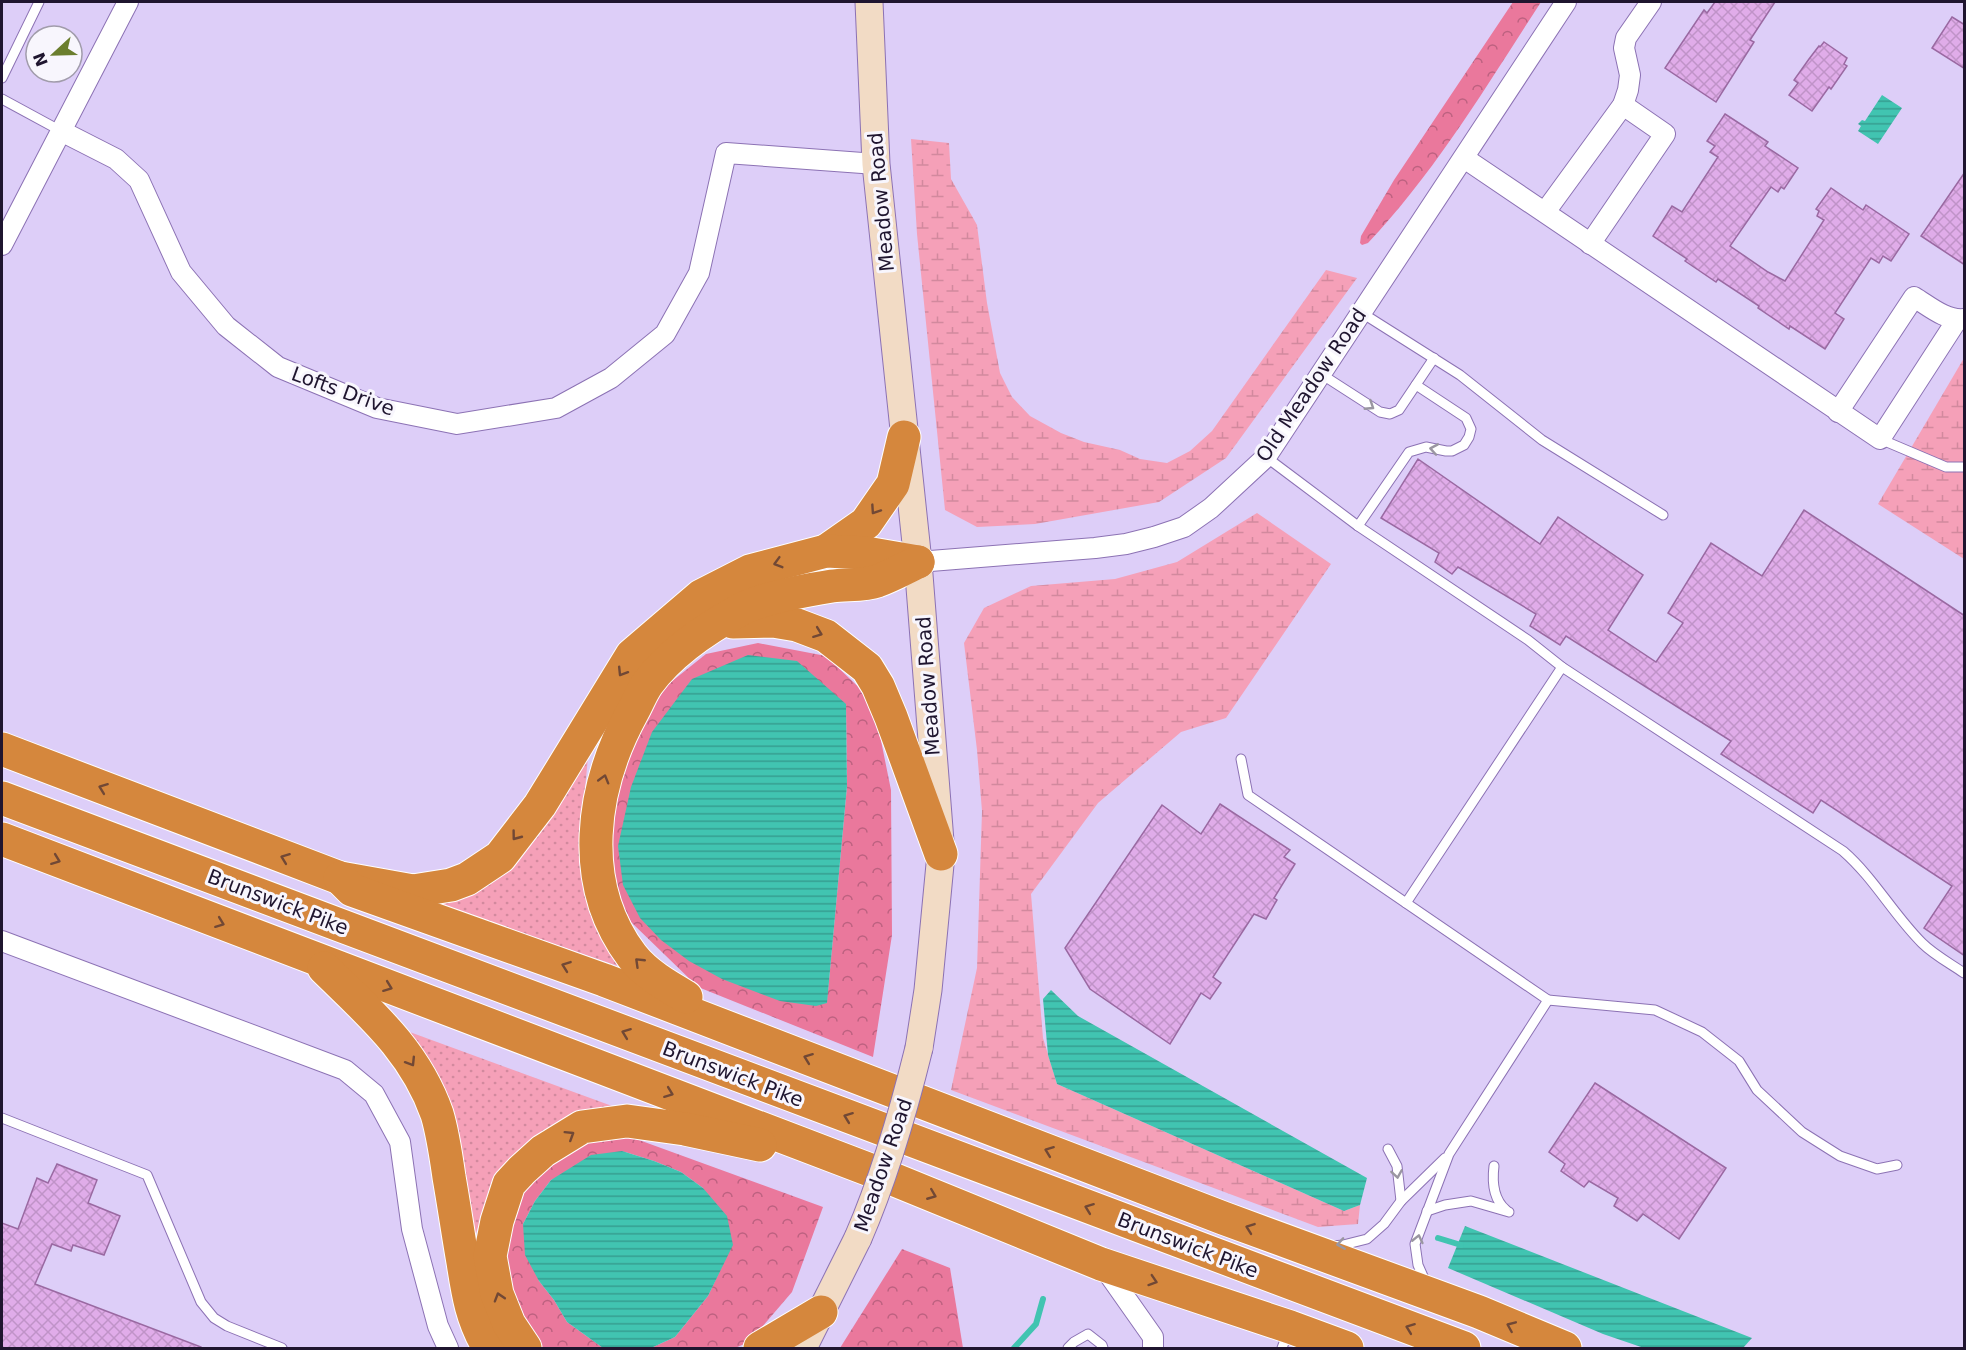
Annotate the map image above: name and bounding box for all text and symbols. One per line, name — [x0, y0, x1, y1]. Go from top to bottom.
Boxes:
north arrow — [24, 24, 84, 84]
text: N — [29, 50, 52, 69]
street label: Meadow Road — [863, 131, 899, 273]
street label: Old Meadow Road — [1251, 304, 1371, 466]
street label: Lofts Drive — [288, 361, 398, 421]
one-way arrow — [1364, 398, 1374, 410]
one-way arrow — [1429, 443, 1439, 456]
one-way arrow — [871, 503, 882, 514]
one-way arrow — [773, 556, 784, 568]
street label: Meadow Road — [911, 616, 945, 756]
one-way arrow — [811, 626, 822, 638]
one-way arrow — [617, 666, 629, 676]
one-way arrow — [597, 774, 609, 785]
one-way arrow — [98, 783, 109, 795]
one-way arrow — [513, 829, 524, 840]
one-way arrow — [280, 852, 291, 865]
one-way arrow — [50, 853, 61, 865]
street label: Brunswick Pike — [204, 864, 352, 940]
one-way arrow — [214, 915, 225, 928]
one-way arrow — [636, 959, 647, 970]
one-way arrow — [562, 961, 572, 974]
one-way arrow — [382, 980, 393, 992]
one-way arrow — [621, 1028, 632, 1041]
street label: Brunswick Pike — [659, 1036, 807, 1112]
one-way arrow — [803, 1053, 814, 1065]
one-way arrow — [404, 1056, 416, 1066]
one-way arrow — [663, 1086, 674, 1099]
street label: Meadow Road — [849, 1095, 917, 1235]
one-way arrow — [843, 1112, 854, 1124]
one-way arrow — [564, 1130, 574, 1142]
one-way arrow — [1044, 1145, 1054, 1158]
one-way arrow — [1391, 1170, 1403, 1179]
one-way arrow — [926, 1188, 937, 1200]
one-way arrow — [1085, 1202, 1095, 1215]
street label: Brunswick Pike — [1114, 1207, 1262, 1283]
one-way arrow — [1245, 1223, 1256, 1235]
one-way arrow — [1411, 1234, 1424, 1244]
one-way arrow — [1336, 1238, 1346, 1250]
one-way arrow — [1147, 1274, 1158, 1286]
one-way arrow — [493, 1292, 506, 1303]
one-way arrow — [1507, 1321, 1518, 1333]
one-way arrow — [1405, 1323, 1416, 1335]

